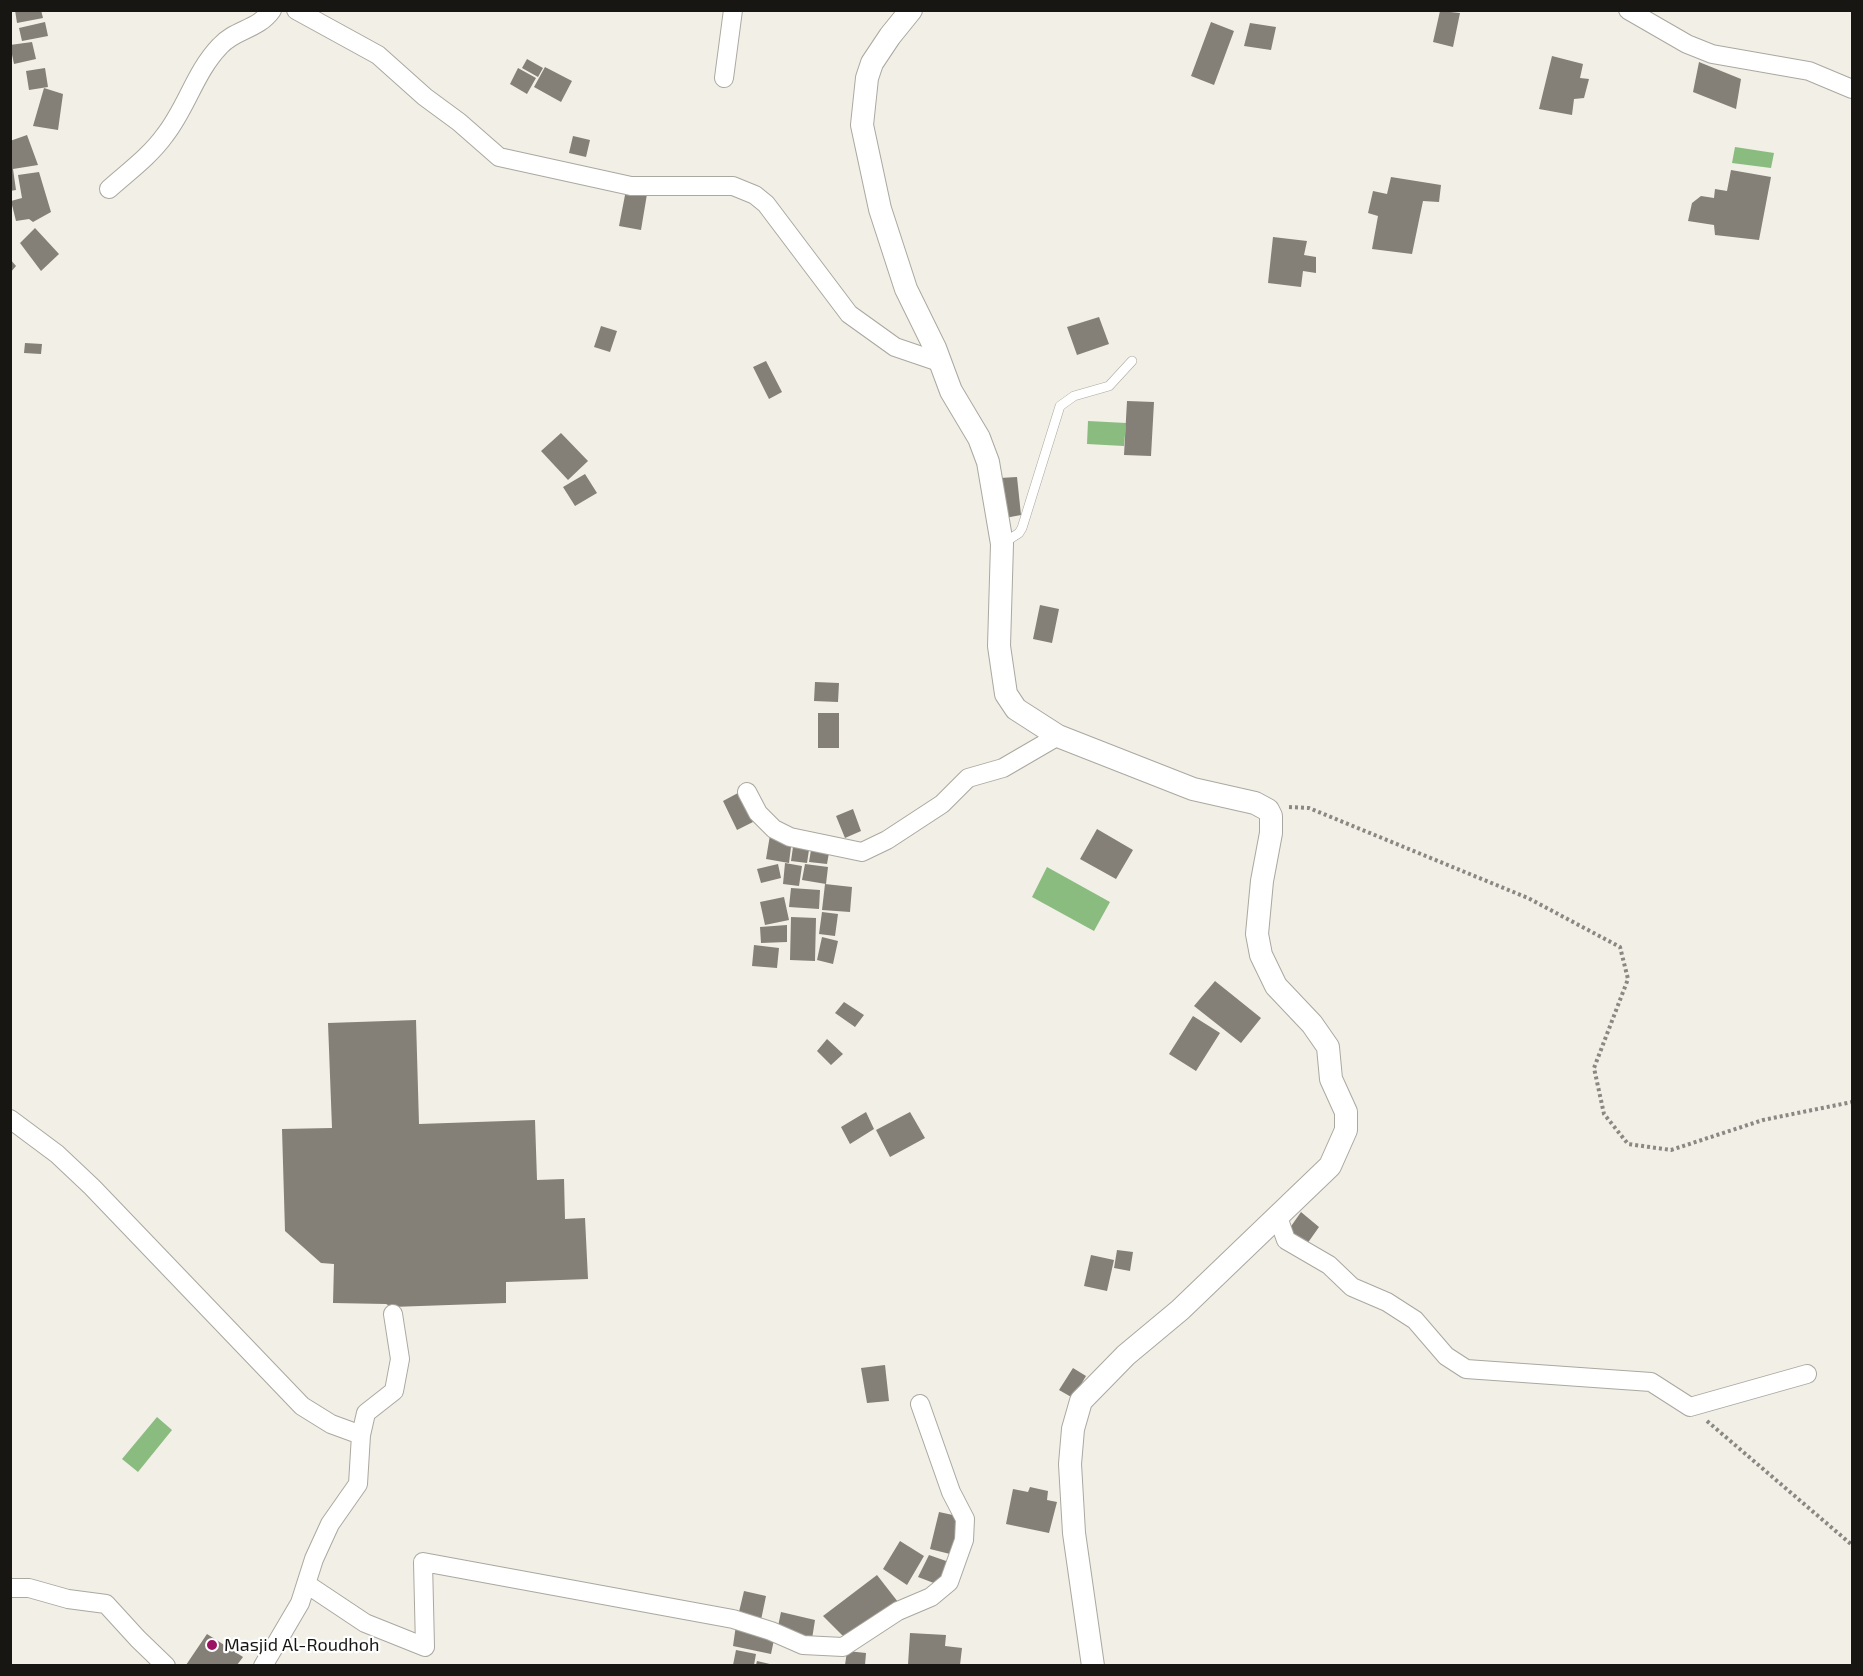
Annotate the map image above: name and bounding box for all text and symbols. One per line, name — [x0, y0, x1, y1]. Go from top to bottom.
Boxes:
place label: Masjid Al-Roudhoh — [224, 1634, 379, 1656]
marker: Masjid Al-Roudhoh — [205, 1638, 219, 1652]

